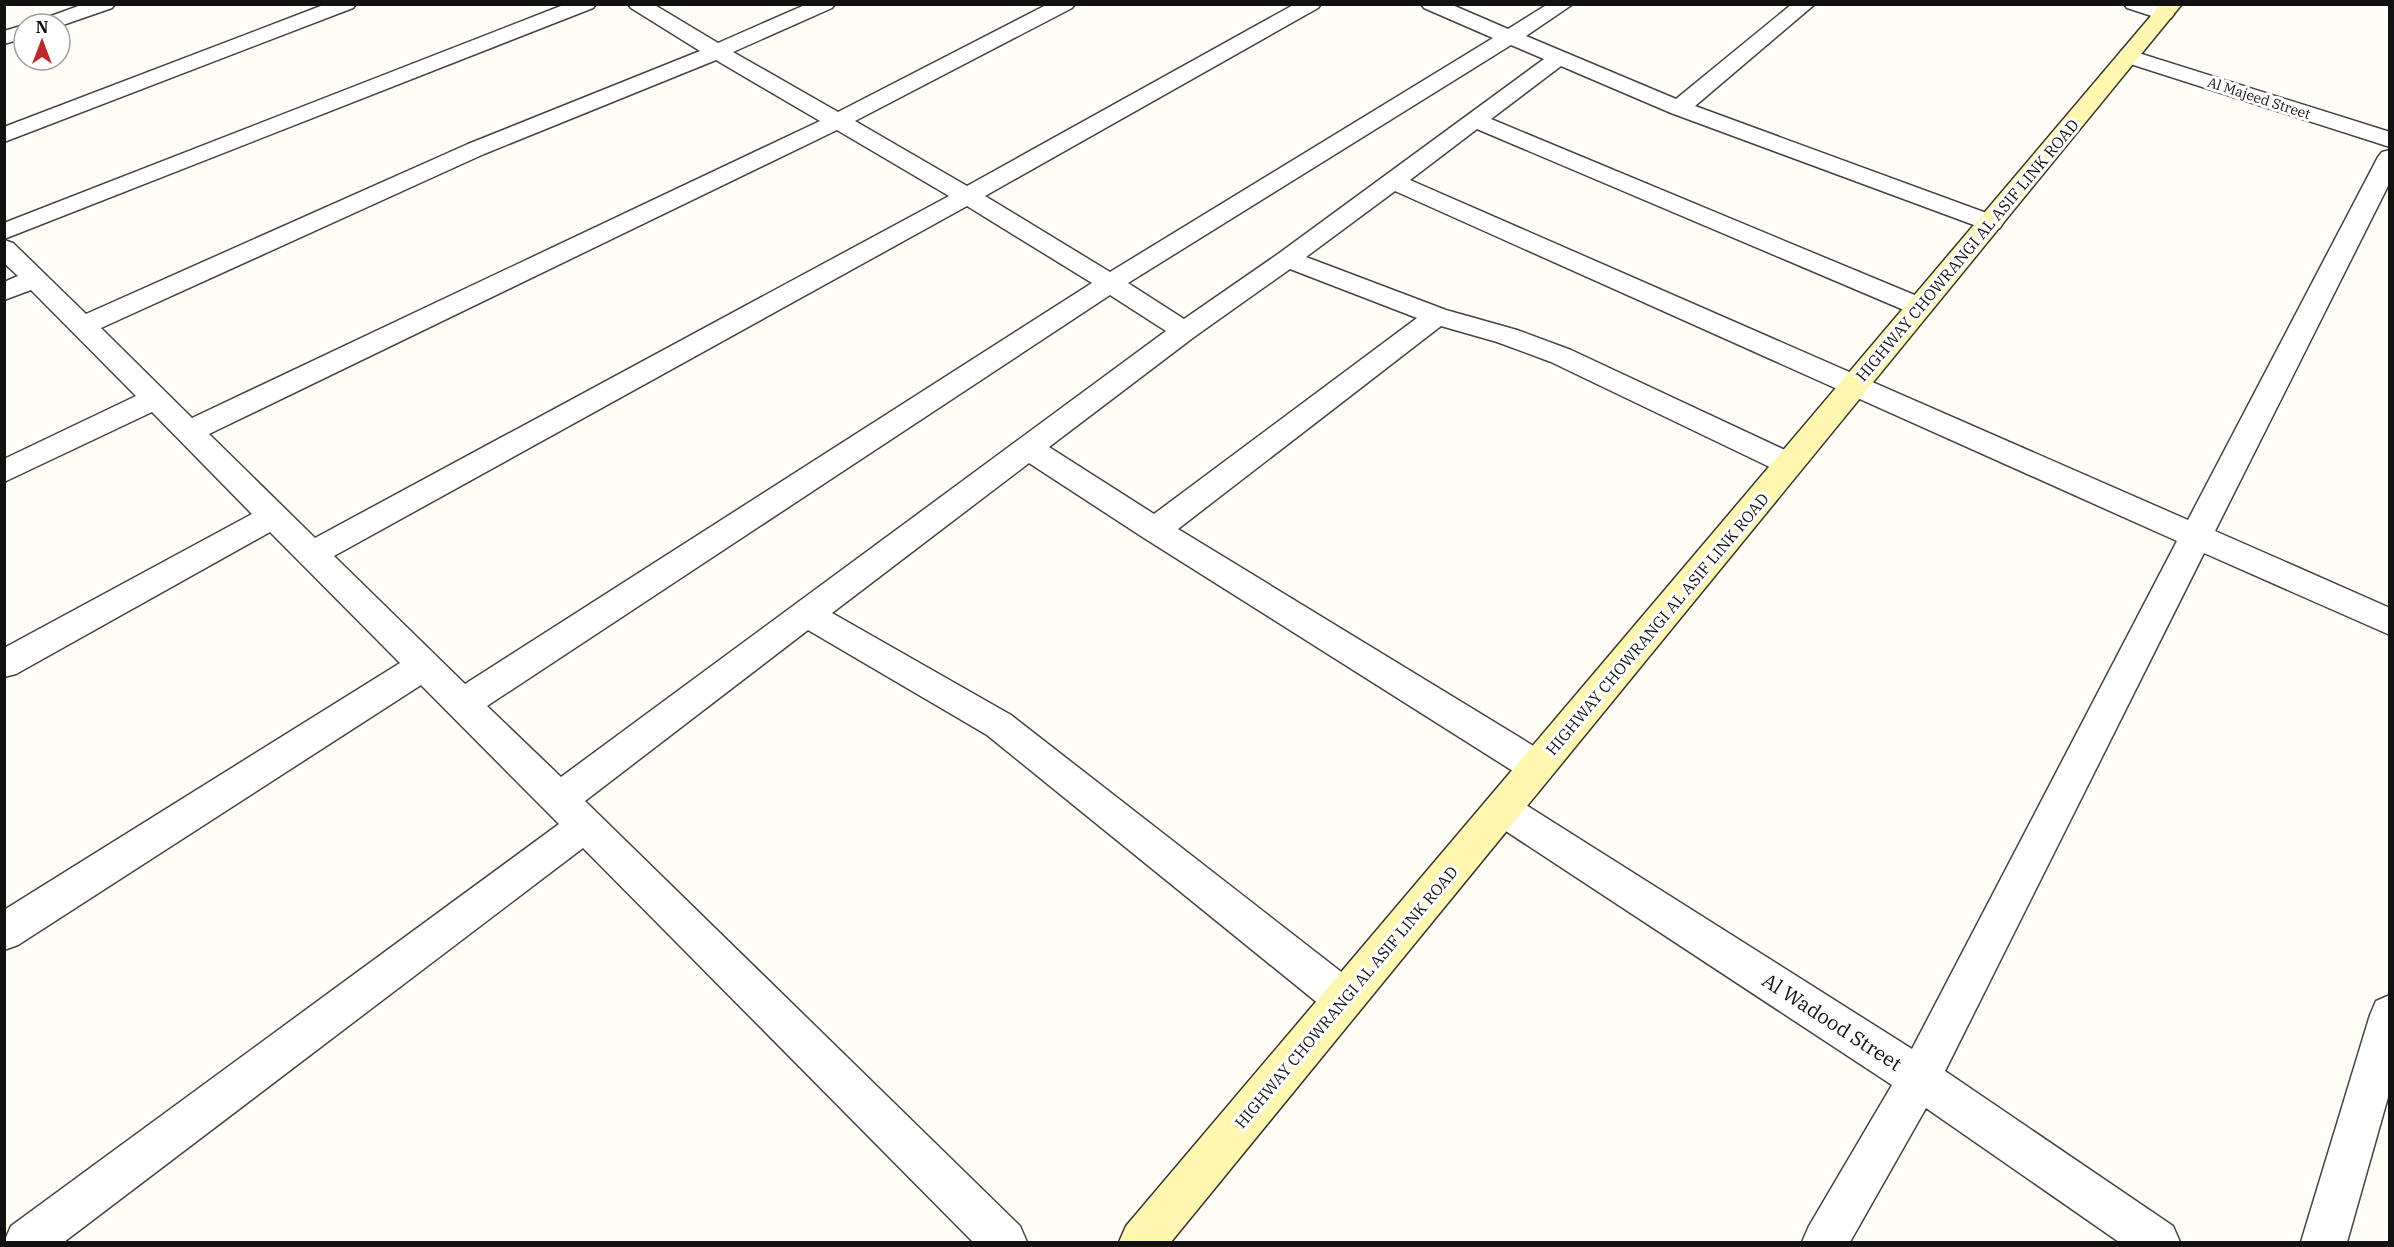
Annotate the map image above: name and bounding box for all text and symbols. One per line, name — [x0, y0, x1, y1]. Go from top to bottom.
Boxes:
north arrow — [12, 12, 72, 72]
text: N — [36, 17, 48, 37]
street label: Al Majeed Street — [2205, 73, 2313, 123]
street label: HIGHWAY CHOWRANGI AL ASIF LINK ROAD — [1851, 115, 2083, 385]
street label: HIGHWAY CHOWRANGI AL ASIF LINK ROAD — [1541, 489, 1773, 759]
street label: HIGHWAY CHOWRANGI AL ASIF LINK ROAD — [1230, 862, 1462, 1132]
street label: Al Wadood Street — [1757, 966, 1907, 1077]

